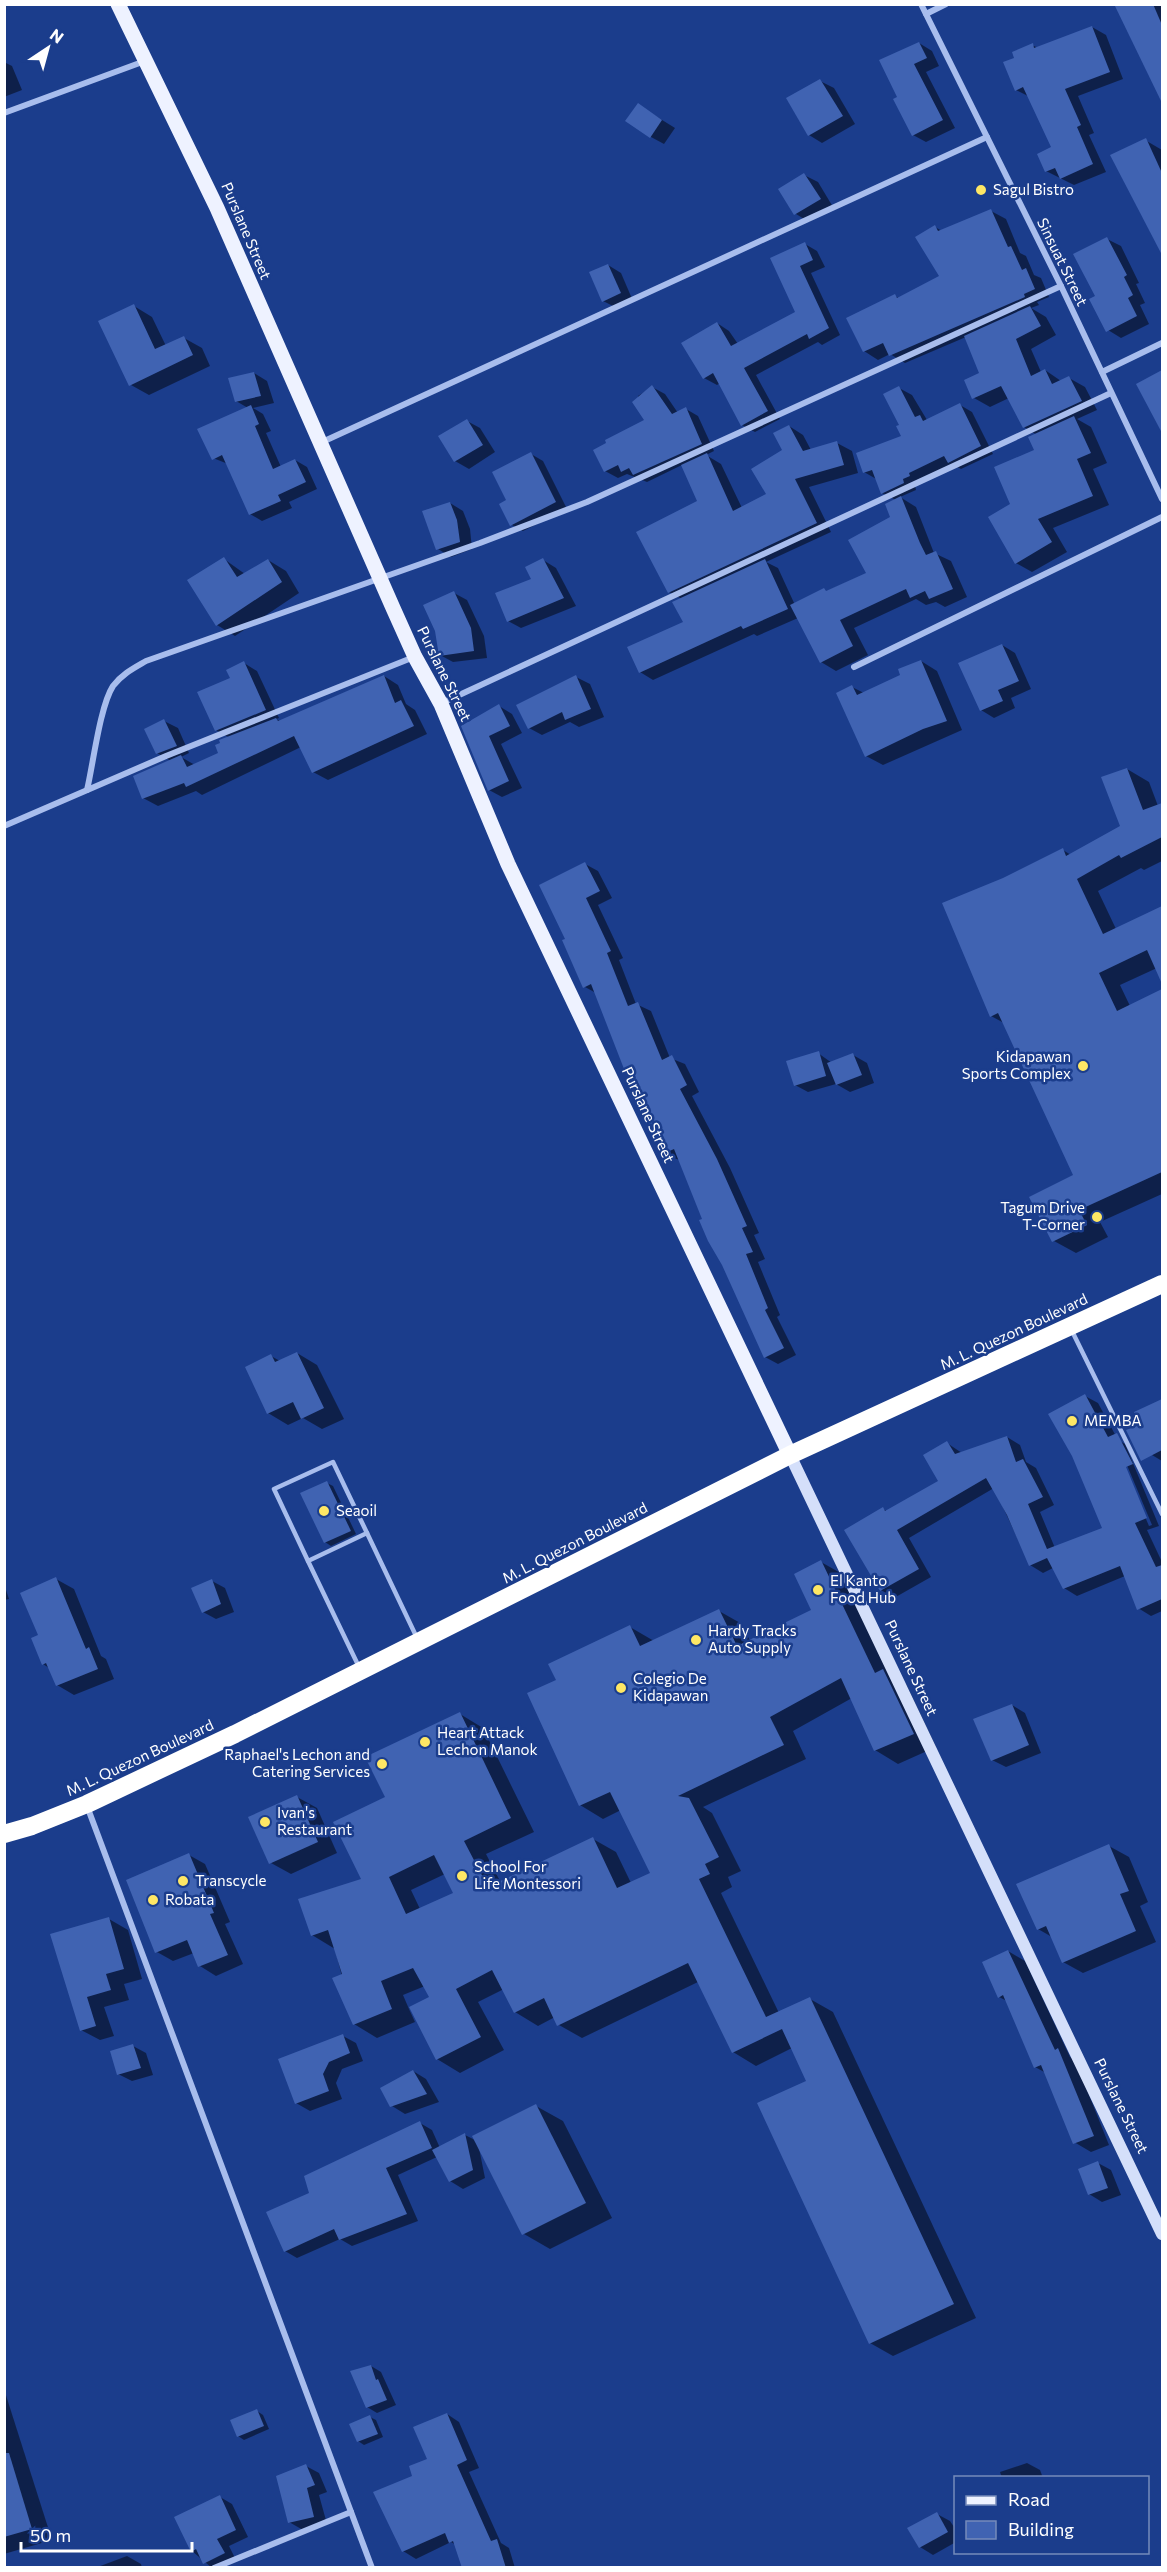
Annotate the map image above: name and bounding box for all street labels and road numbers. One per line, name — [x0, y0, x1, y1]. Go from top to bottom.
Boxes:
street label: Purslane Street — [218, 179, 275, 282]
street label: Sinsuat Street — [1034, 215, 1092, 309]
street label: Purslane Street — [414, 623, 476, 724]
street label: Purslane Street — [619, 1064, 679, 1165]
street label: M. L. Quezon Boulevard — [937, 1289, 1090, 1373]
street label: M. L. Quezon Boulevard — [499, 1498, 650, 1587]
street label: Purslane Street — [882, 1617, 942, 1718]
street label: M. L. Quezon Boulevard — [63, 1715, 216, 1799]
street label: Purslane Street — [1091, 2055, 1153, 2156]

